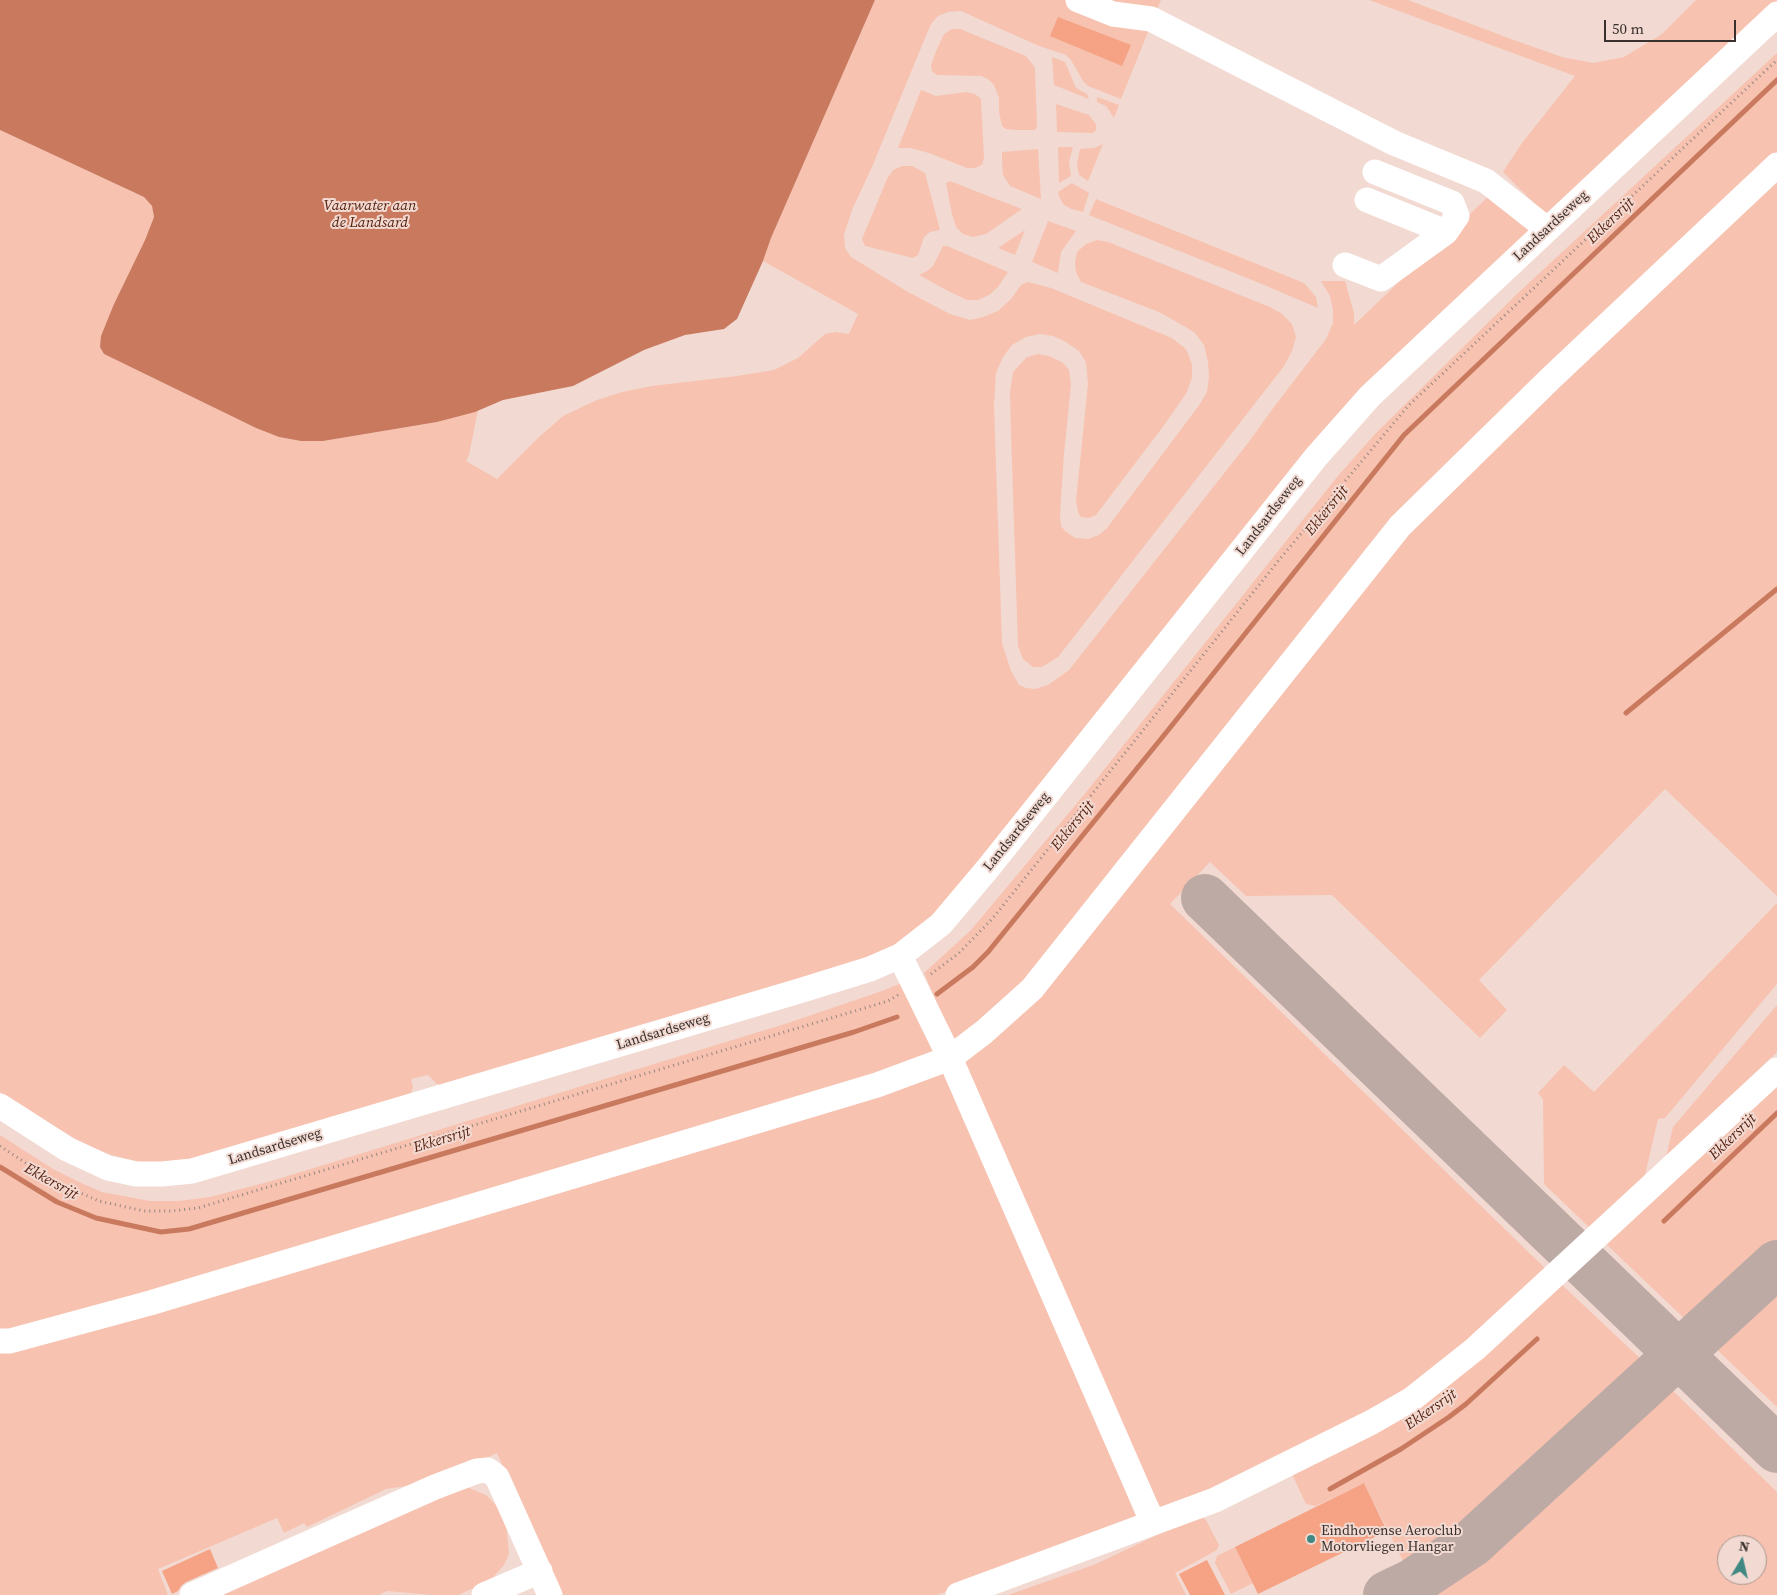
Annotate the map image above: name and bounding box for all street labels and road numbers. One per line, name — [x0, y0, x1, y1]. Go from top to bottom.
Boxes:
street label: Landsardseweg — [1510, 187, 1592, 265]
street label: Landsardseweg — [1233, 473, 1305, 559]
street label: Landsardseweg — [980, 789, 1054, 875]
street label: Landsardseweg — [614, 1010, 712, 1054]
street label: Landsardseweg — [226, 1125, 324, 1169]

